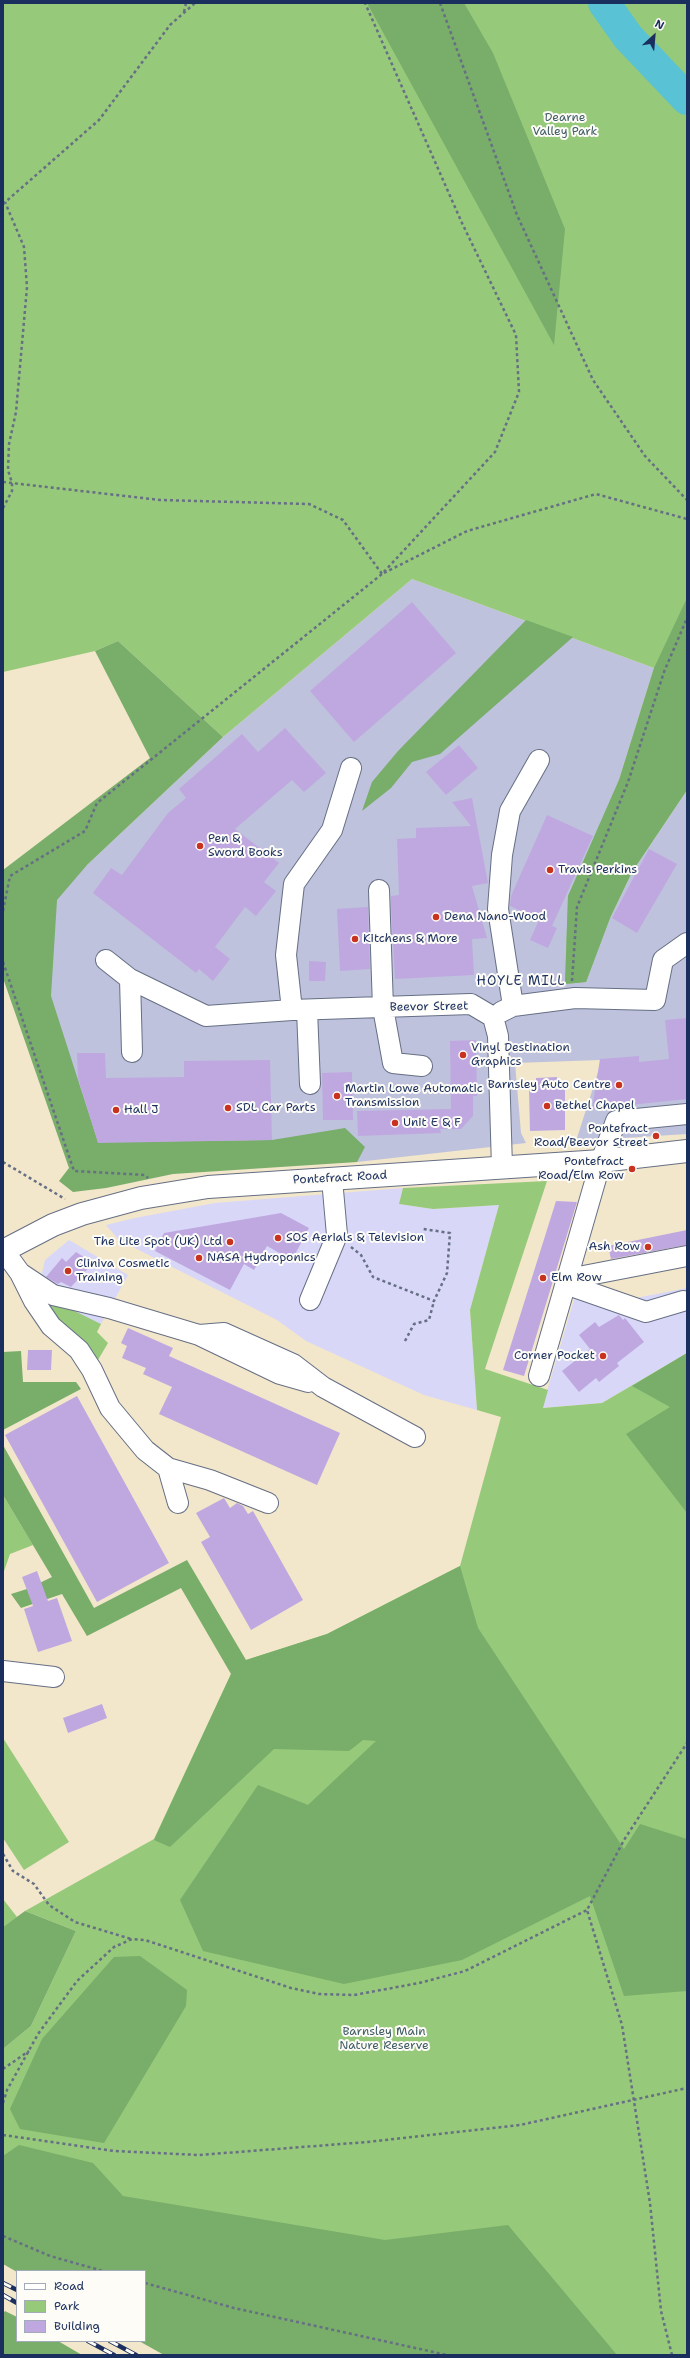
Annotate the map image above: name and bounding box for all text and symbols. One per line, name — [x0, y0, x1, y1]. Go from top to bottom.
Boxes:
north arrow — [634, 16, 674, 56]
text: N — [652, 16, 667, 33]
park label: Dearne Valley Park — [533, 111, 597, 139]
place label: Pen & Sword Books — [208, 832, 283, 860]
marker: Pen & Sword Books — [195, 841, 205, 851]
place label: Travis Perkins — [558, 863, 637, 877]
marker: Travis Perkins — [545, 865, 555, 875]
place label: Dena Nano-Wood — [444, 910, 546, 924]
marker: Dena Nano-Wood — [431, 912, 441, 922]
place label: Kitchens & More — [363, 932, 458, 946]
marker: Kitchens & More — [350, 934, 360, 944]
district label: HOYLE MILL — [477, 974, 565, 990]
street label: Beevor Street — [390, 999, 468, 1015]
place label: Vinyl Destination Graphics — [471, 1041, 570, 1069]
marker: Vinyl Destination Graphics — [458, 1050, 468, 1060]
place label: Barnsley Auto Centre — [488, 1078, 611, 1092]
marker: Barnsley Auto Centre — [614, 1080, 624, 1090]
place label: Martin Lowe Automatic Transmission — [345, 1082, 483, 1110]
marker: Martin Lowe Automatic Transmission — [332, 1091, 342, 1101]
place label: Bethel Chapel — [555, 1099, 634, 1113]
place label: SDL Car Parts — [236, 1101, 316, 1115]
marker: Bethel Chapel — [542, 1101, 552, 1111]
place label: Hall J — [124, 1103, 159, 1117]
marker: SDL Car Parts — [223, 1103, 233, 1113]
marker: Hall J — [111, 1105, 121, 1115]
place label: Unit E & F — [403, 1116, 461, 1130]
marker: Unit E & F — [390, 1118, 400, 1128]
place label: Pontefract Road/Beevor Street — [534, 1122, 648, 1150]
marker: Pontefract Road/Beevor Street — [651, 1131, 661, 1141]
place label: Pontefract Road/Elm Row — [538, 1155, 624, 1183]
marker: Pontefract Road/Elm Row — [627, 1164, 637, 1174]
street label: Pontefract Road — [293, 1168, 387, 1188]
place label: SOS Aerials & Television — [286, 1231, 424, 1245]
marker: SOS Aerials & Television — [273, 1233, 283, 1243]
place label: The Lite Spot (UK) Ltd — [94, 1235, 222, 1249]
marker: The Lite Spot (UK) Ltd — [225, 1237, 235, 1247]
place label: Ash Row — [588, 1240, 640, 1254]
marker: Ash Row — [643, 1242, 653, 1252]
place label: NASA Hydroponics — [207, 1251, 316, 1265]
marker: NASA Hydroponics — [194, 1253, 204, 1263]
place label: Cliniva Cosmetic Training — [76, 1257, 169, 1285]
marker: Cliniva Cosmetic Training — [63, 1266, 73, 1276]
place label: Elm Row — [551, 1271, 602, 1285]
marker: Elm Row — [538, 1273, 548, 1283]
place label: Corner Pocket — [514, 1349, 595, 1363]
marker: Corner Pocket — [598, 1351, 608, 1361]
park label: Barnsley Main Nature Reserve — [339, 2025, 429, 2053]
legend — [16, 2270, 146, 2342]
text: Road — [54, 2278, 84, 2294]
text: Park — [54, 2298, 80, 2314]
text: Building — [54, 2318, 100, 2334]

